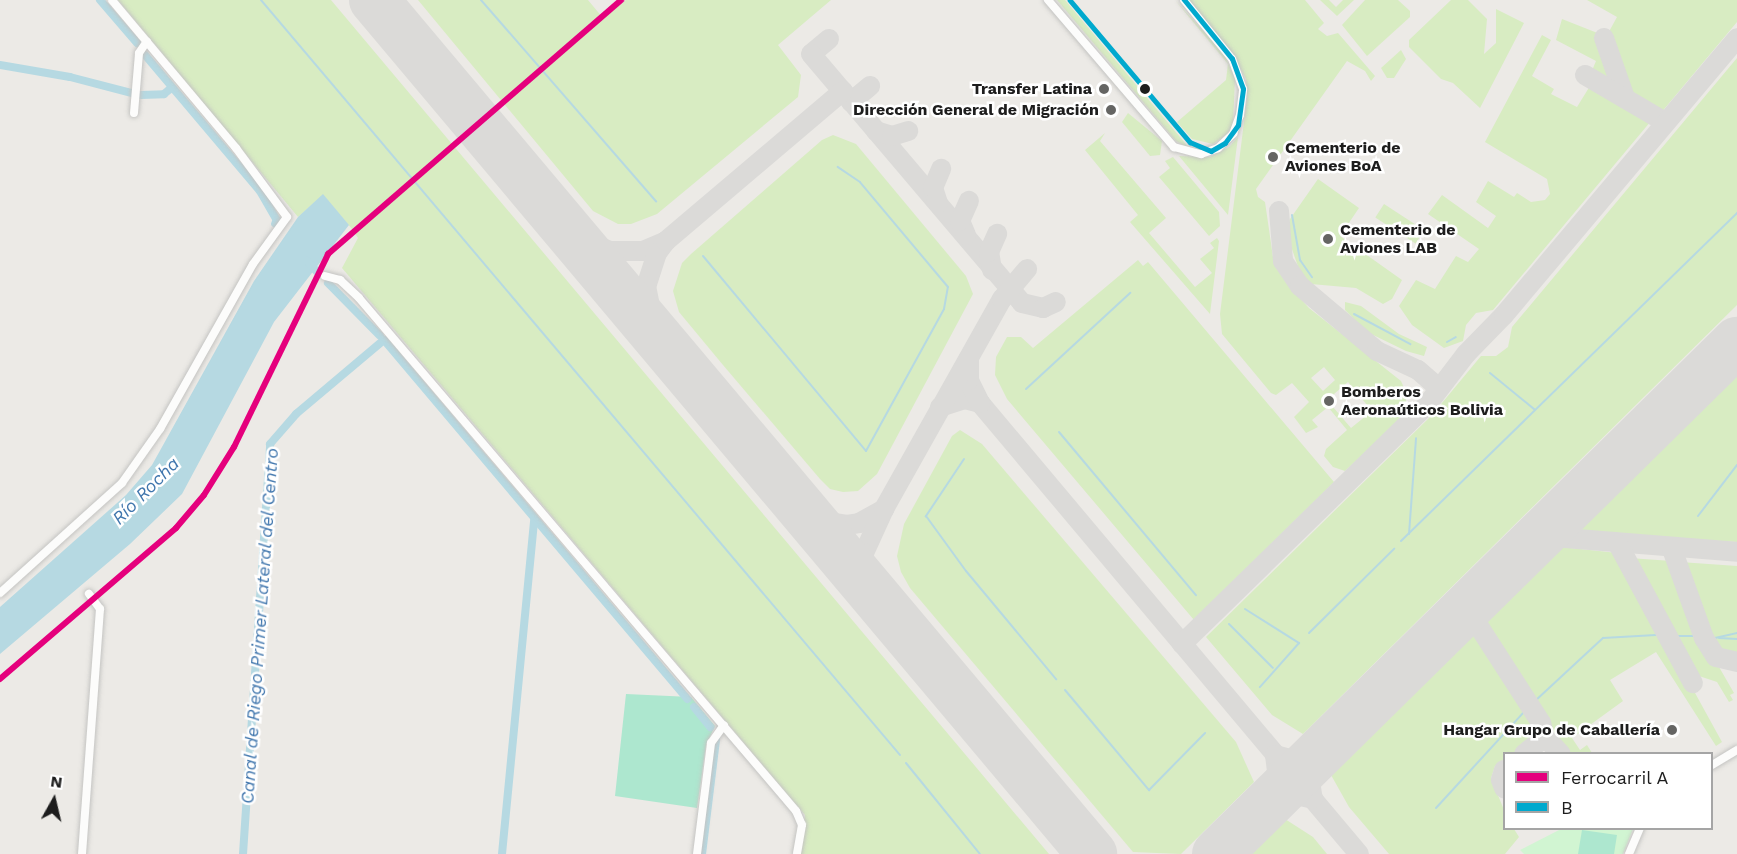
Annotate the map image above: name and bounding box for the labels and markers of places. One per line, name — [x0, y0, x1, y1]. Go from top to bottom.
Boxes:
place label: Transfer Latina — [971, 79, 1092, 99]
marker: Transfer Latina — [1097, 82, 1111, 96]
unlabelled marker — [1139, 83, 1151, 95]
place label: Dirección General de Migración — [853, 100, 1099, 120]
marker: Dirección General de Migración — [1104, 103, 1118, 117]
place label: Cementerio de Aviones BoA — [1285, 138, 1401, 176]
marker: Cementerio de Aviones BoA — [1266, 150, 1280, 164]
place label: Cementerio de Aviones LAB — [1340, 220, 1456, 258]
marker: Cementerio de Aviones LAB — [1321, 232, 1335, 246]
place label: Bomberos Aeronaúticos Bolivia — [1341, 382, 1503, 420]
marker: Bomberos Aeronaúticos Bolivia — [1322, 394, 1336, 408]
place label: Hangar Grupo de Caballería — [1443, 720, 1660, 740]
marker: Hangar Grupo de Caballería — [1665, 723, 1679, 737]

